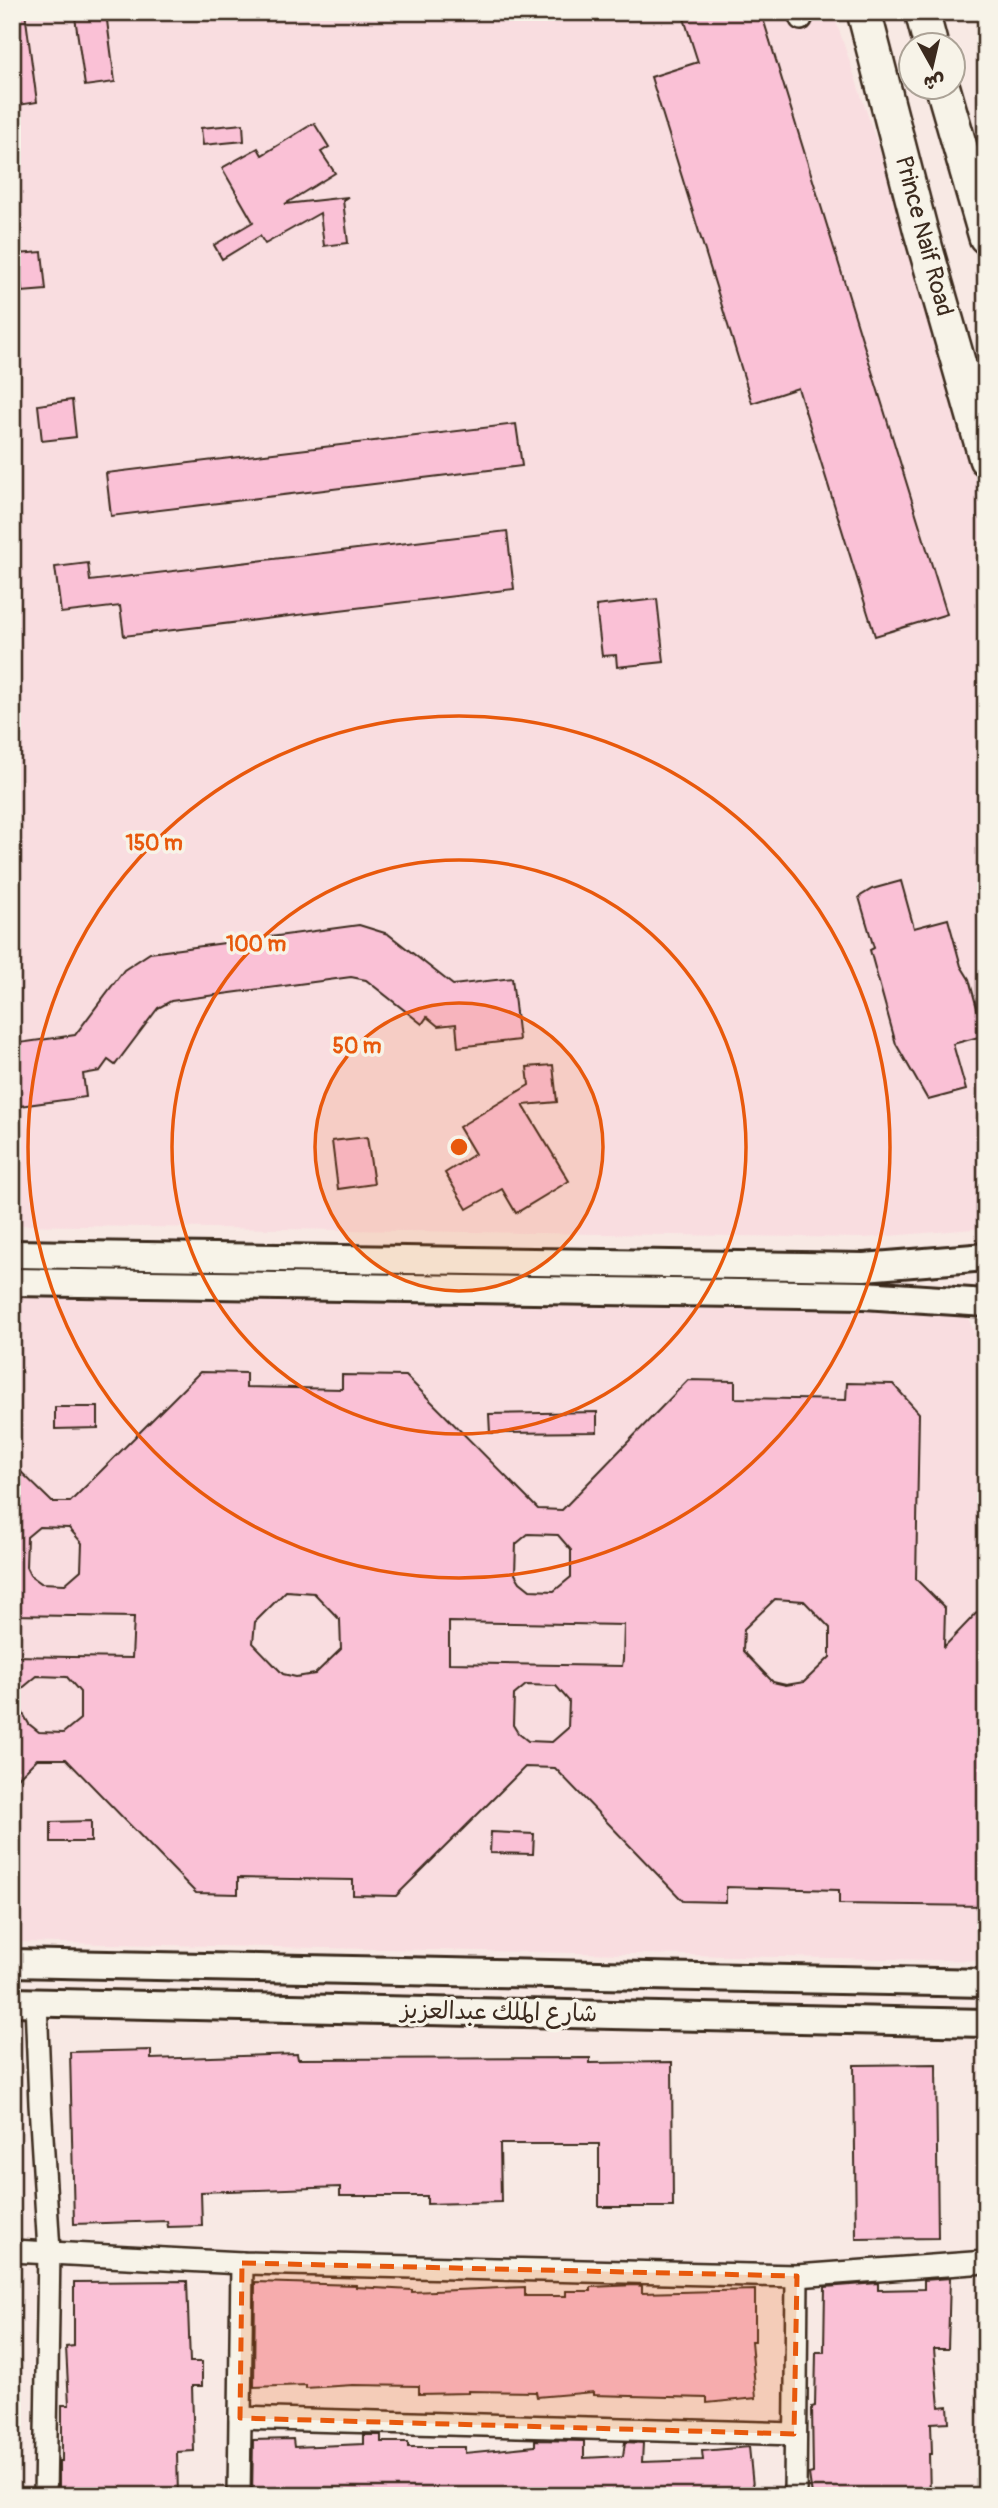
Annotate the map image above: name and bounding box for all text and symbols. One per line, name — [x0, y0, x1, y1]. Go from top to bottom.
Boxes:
north arrow — [897, 32, 967, 102]
text: ش — [922, 69, 946, 95]
street label: Prince Naif Road — [889, 153, 959, 319]
text: 150 m — [125, 830, 183, 857]
text: 100 m — [226, 931, 286, 958]
text: 50 m — [333, 1033, 382, 1060]
centre of rings — [447, 1135, 471, 1159]
street label: شارع الملك عبدالعزيز — [398, 1996, 598, 2030]

